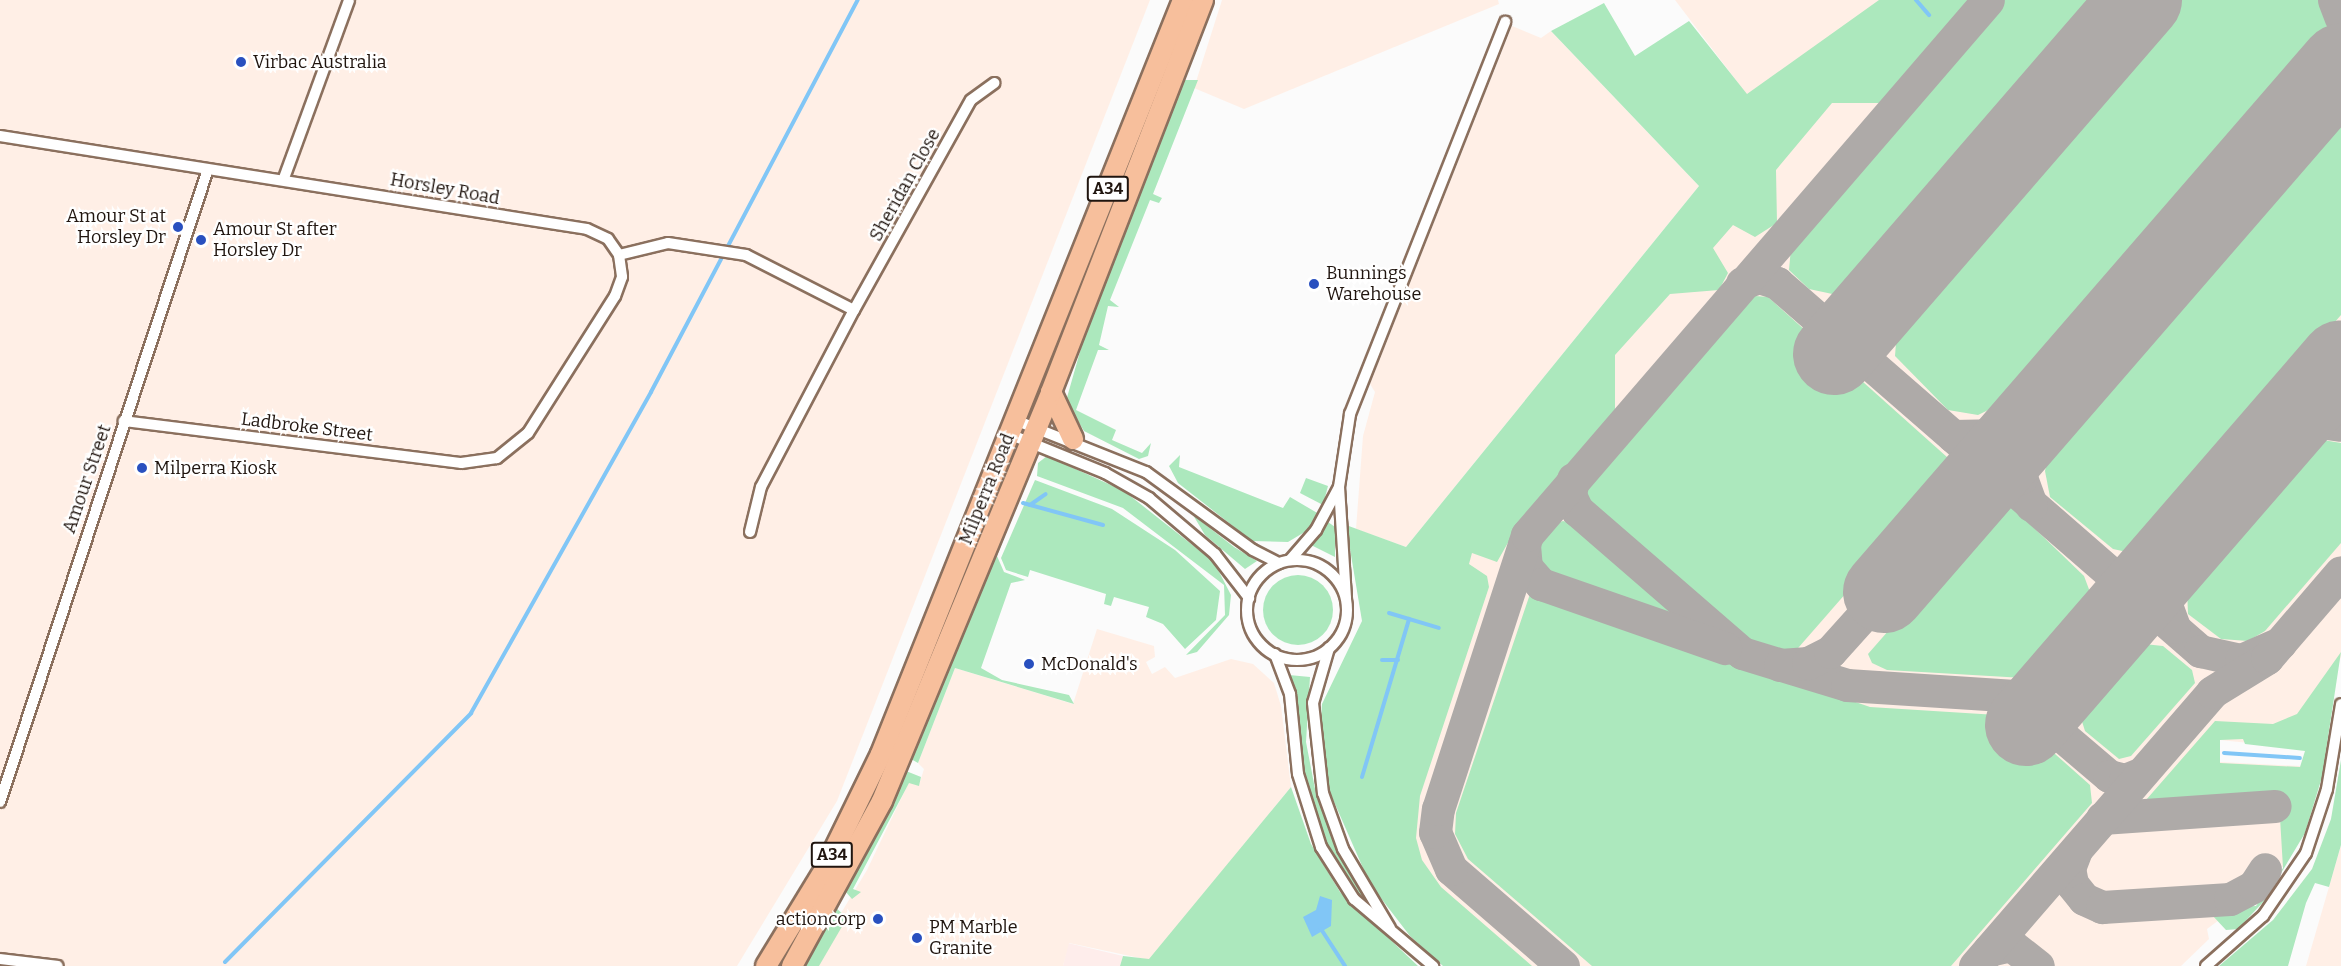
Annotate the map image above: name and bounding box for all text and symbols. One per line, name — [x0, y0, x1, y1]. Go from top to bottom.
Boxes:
place label: Virbac Australia — [253, 51, 387, 73]
marker: Virbac Australia — [234, 55, 248, 69]
street label: Sheridan Close — [865, 125, 945, 245]
street label: Horsley Road — [389, 169, 501, 209]
road number: A34 — [1086, 176, 1130, 202]
place label: Amour St at Horsley Dr — [66, 206, 166, 248]
place label: Amour St after Horsley Dr — [213, 219, 337, 262]
marker: Amour St at Horsley Dr — [171, 220, 185, 234]
marker: Amour St after Horsley Dr — [194, 233, 208, 247]
place label: Bunnings Warehouse — [1326, 263, 1421, 306]
marker: Bunnings Warehouse — [1307, 277, 1321, 291]
street label: Ladbroke Street — [240, 408, 374, 446]
street label: Amour Street — [58, 422, 116, 536]
street label: Milperra Road — [955, 430, 1019, 548]
place label: Milperra Kiosk — [154, 457, 277, 479]
marker: Milperra Kiosk — [135, 461, 149, 475]
place label: McDonald's — [1041, 653, 1138, 675]
marker: McDonald's — [1022, 657, 1036, 671]
road number: A34 — [810, 842, 854, 868]
place label: actioncorp — [776, 908, 866, 930]
marker: actioncorp — [871, 912, 885, 926]
place label: PM Marble Granite — [929, 917, 1018, 960]
marker: PM Marble Granite — [910, 931, 924, 945]

